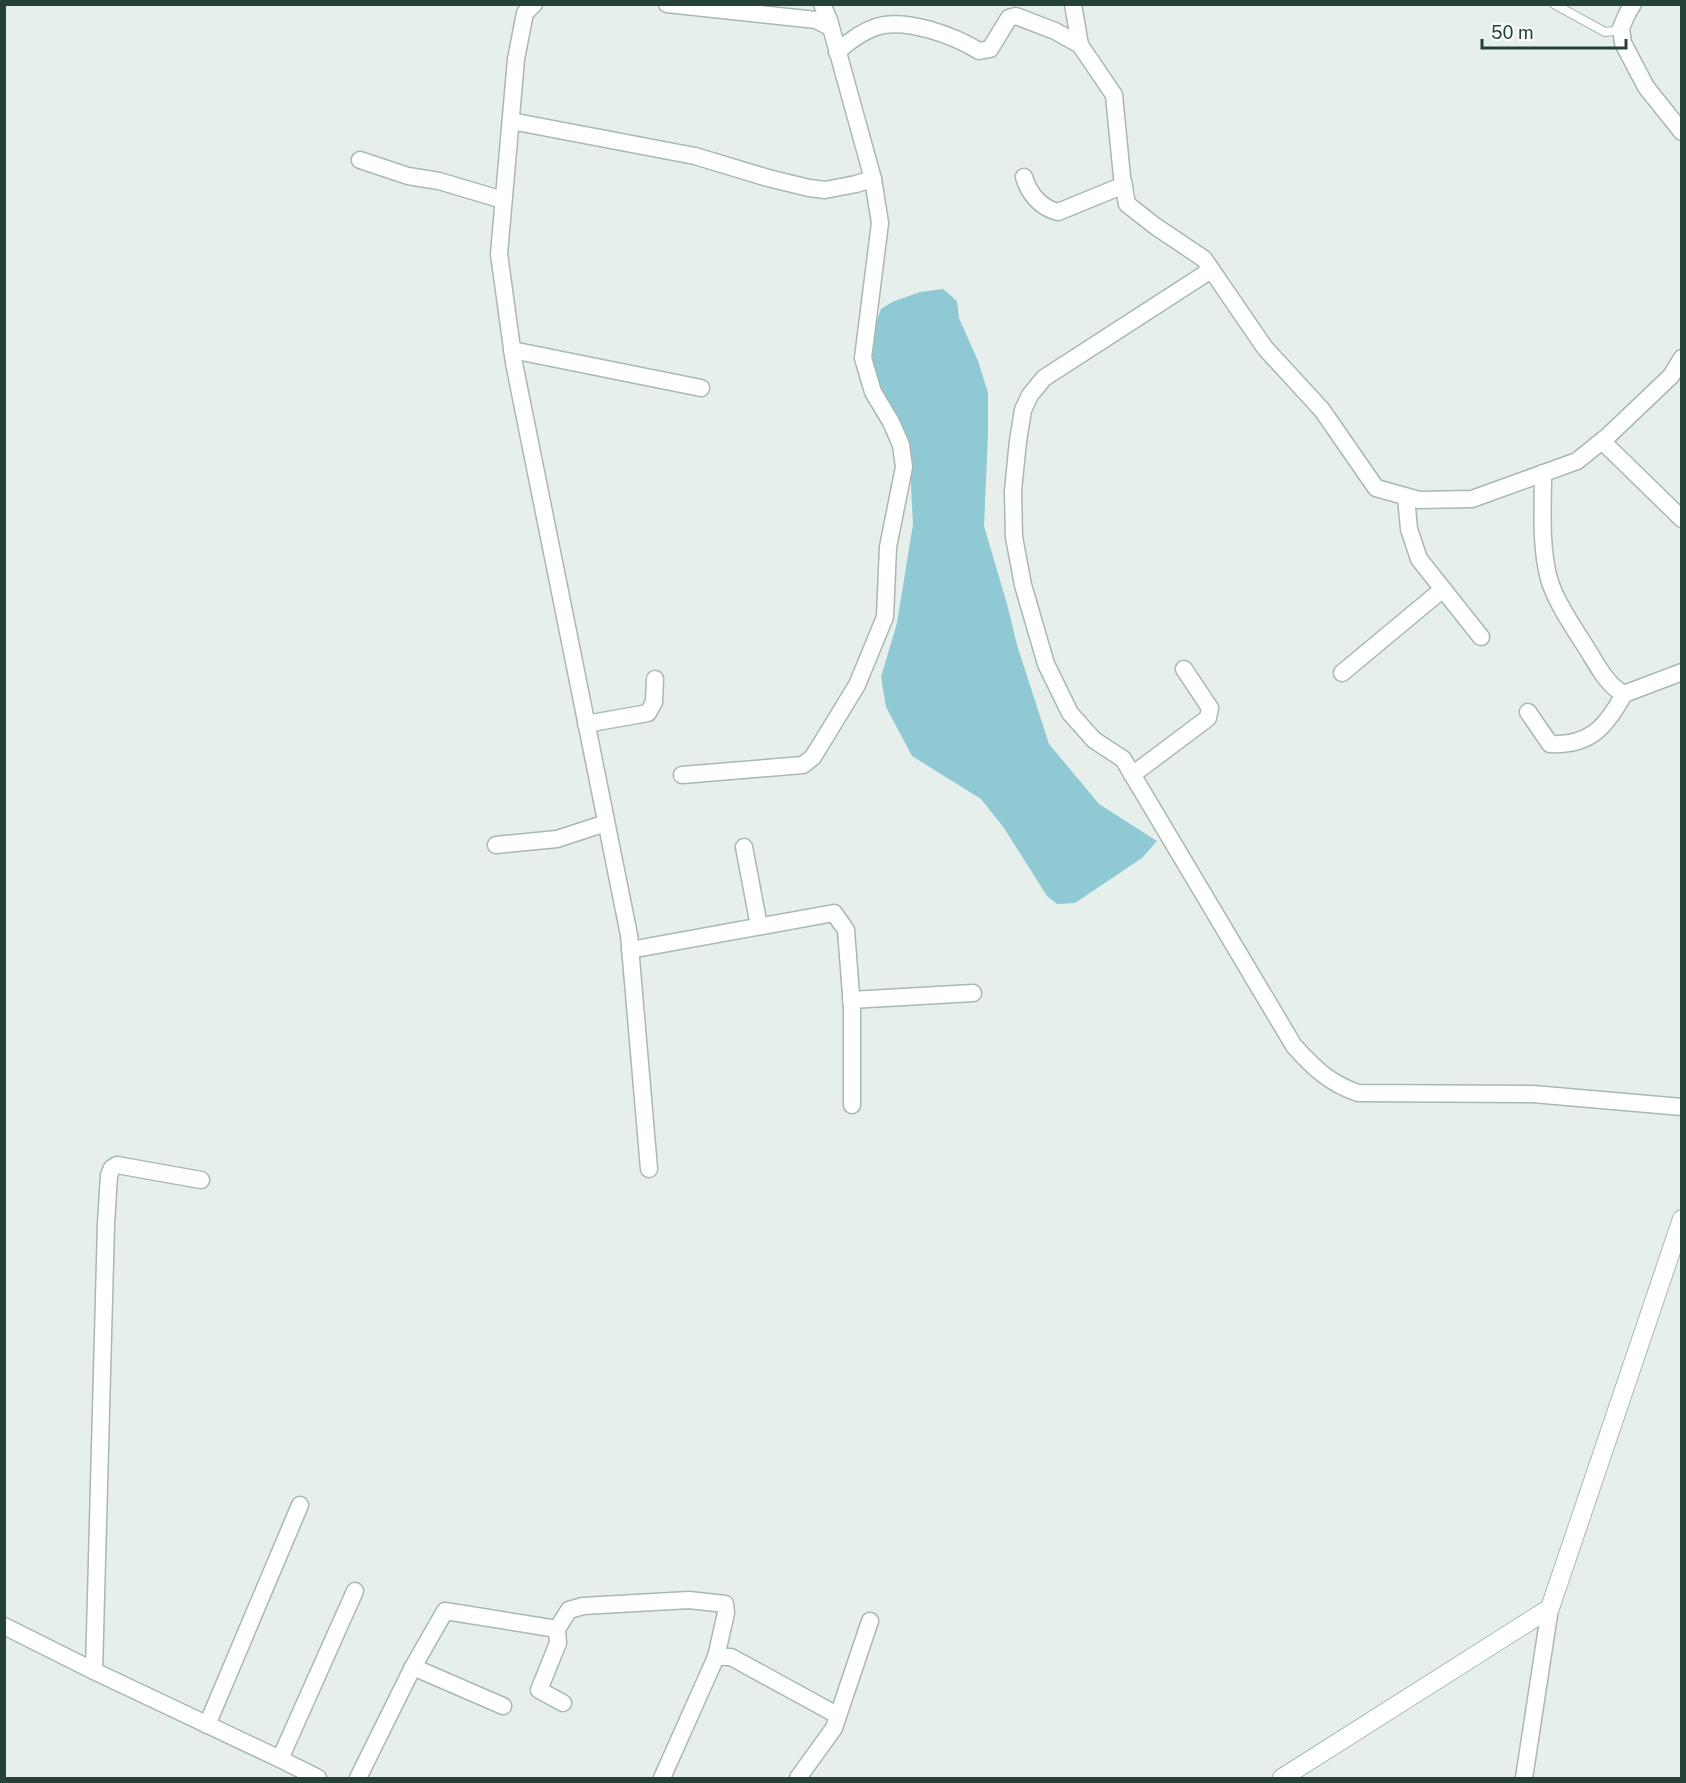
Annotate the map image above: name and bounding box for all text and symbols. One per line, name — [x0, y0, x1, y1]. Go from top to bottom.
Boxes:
scale bar — [1482, 12, 1626, 50]
text: 50 m — [1491, 22, 1534, 43]

